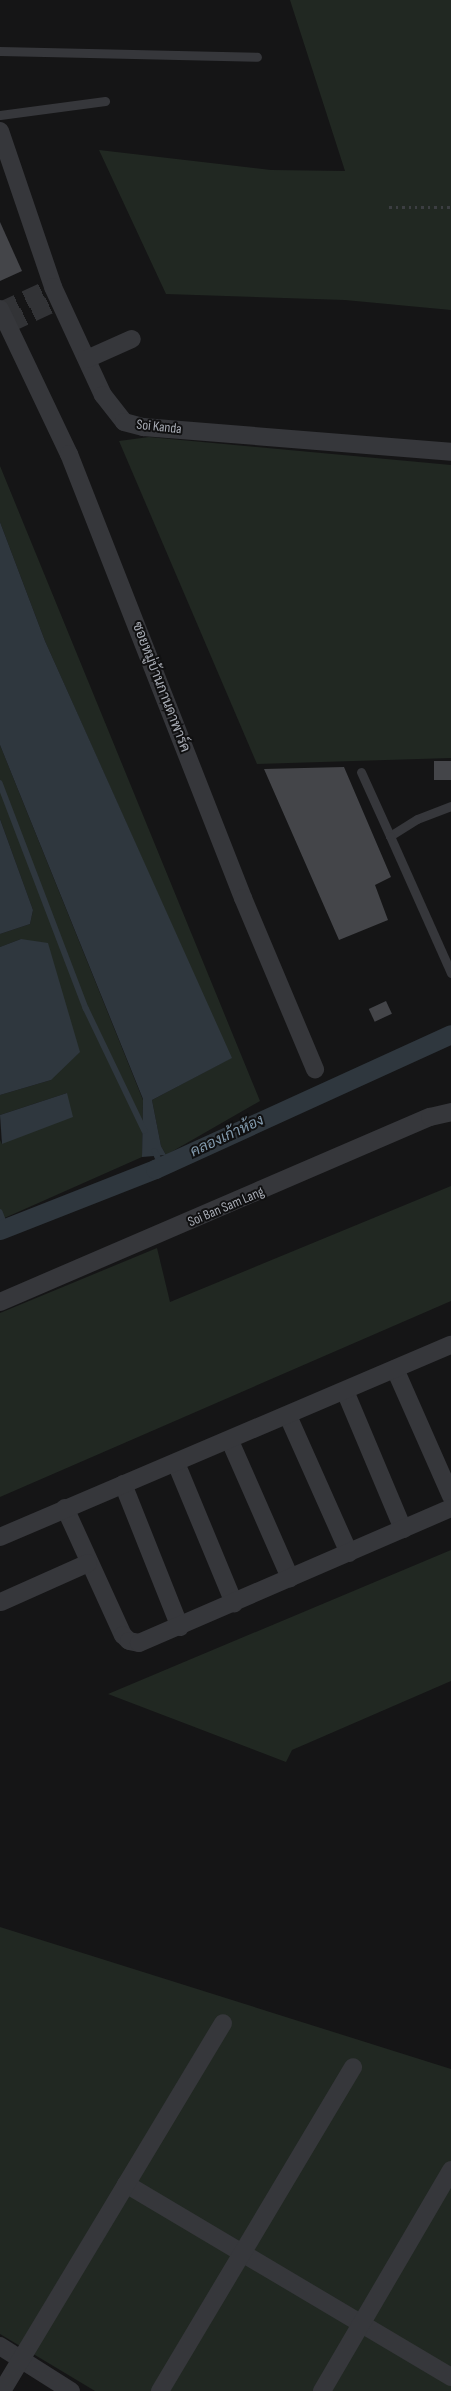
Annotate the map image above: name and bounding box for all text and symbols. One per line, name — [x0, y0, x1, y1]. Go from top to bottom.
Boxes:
street label: Soi Kanda — [135, 416, 183, 438]
street label: ซอยหมู่บ้านกานดาพาร์ค — [128, 620, 194, 754]
water label: คลองเก้าห้อง — [187, 1111, 267, 1161]
street label: Soi Ban Sam Lang — [185, 1183, 267, 1231]

